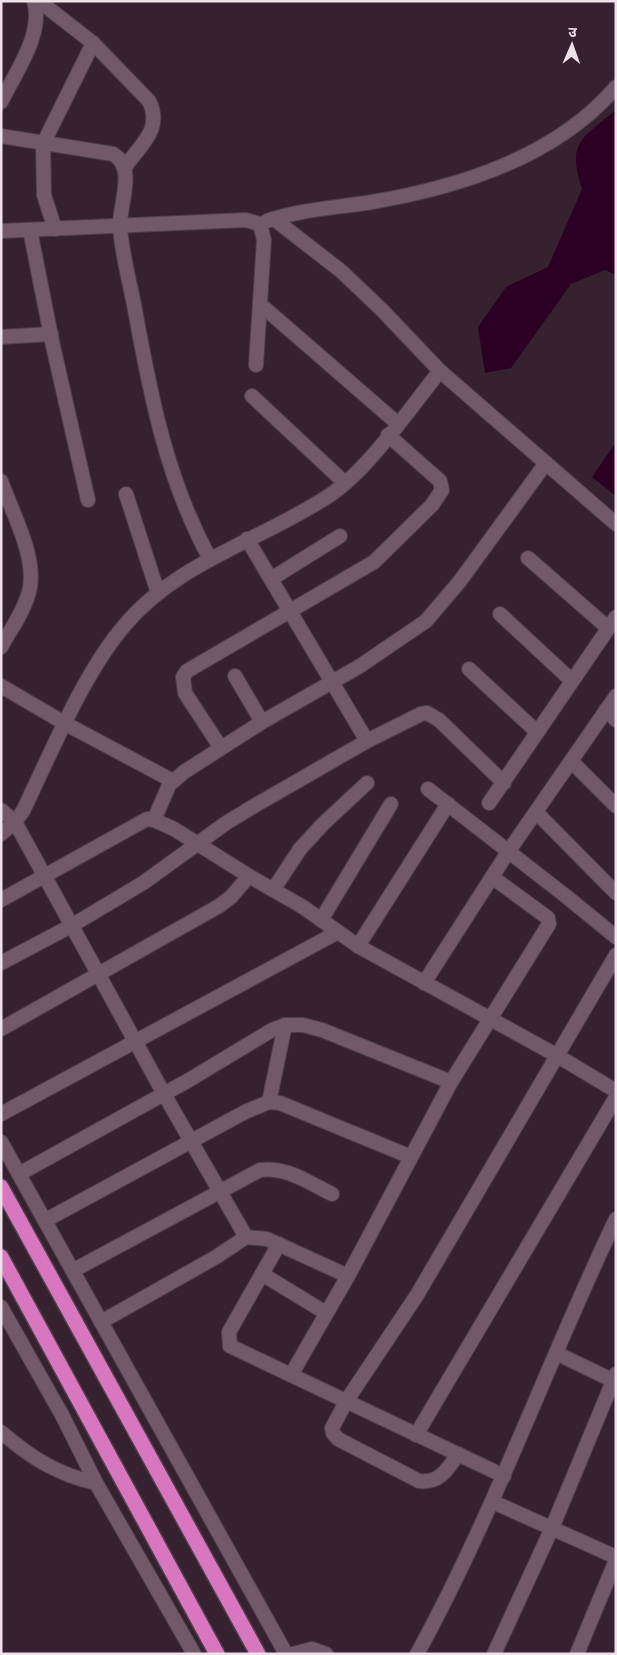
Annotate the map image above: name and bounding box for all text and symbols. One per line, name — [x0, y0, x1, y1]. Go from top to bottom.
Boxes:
north arrow — [547, 20, 597, 70]
text: उ — [568, 23, 578, 40]

